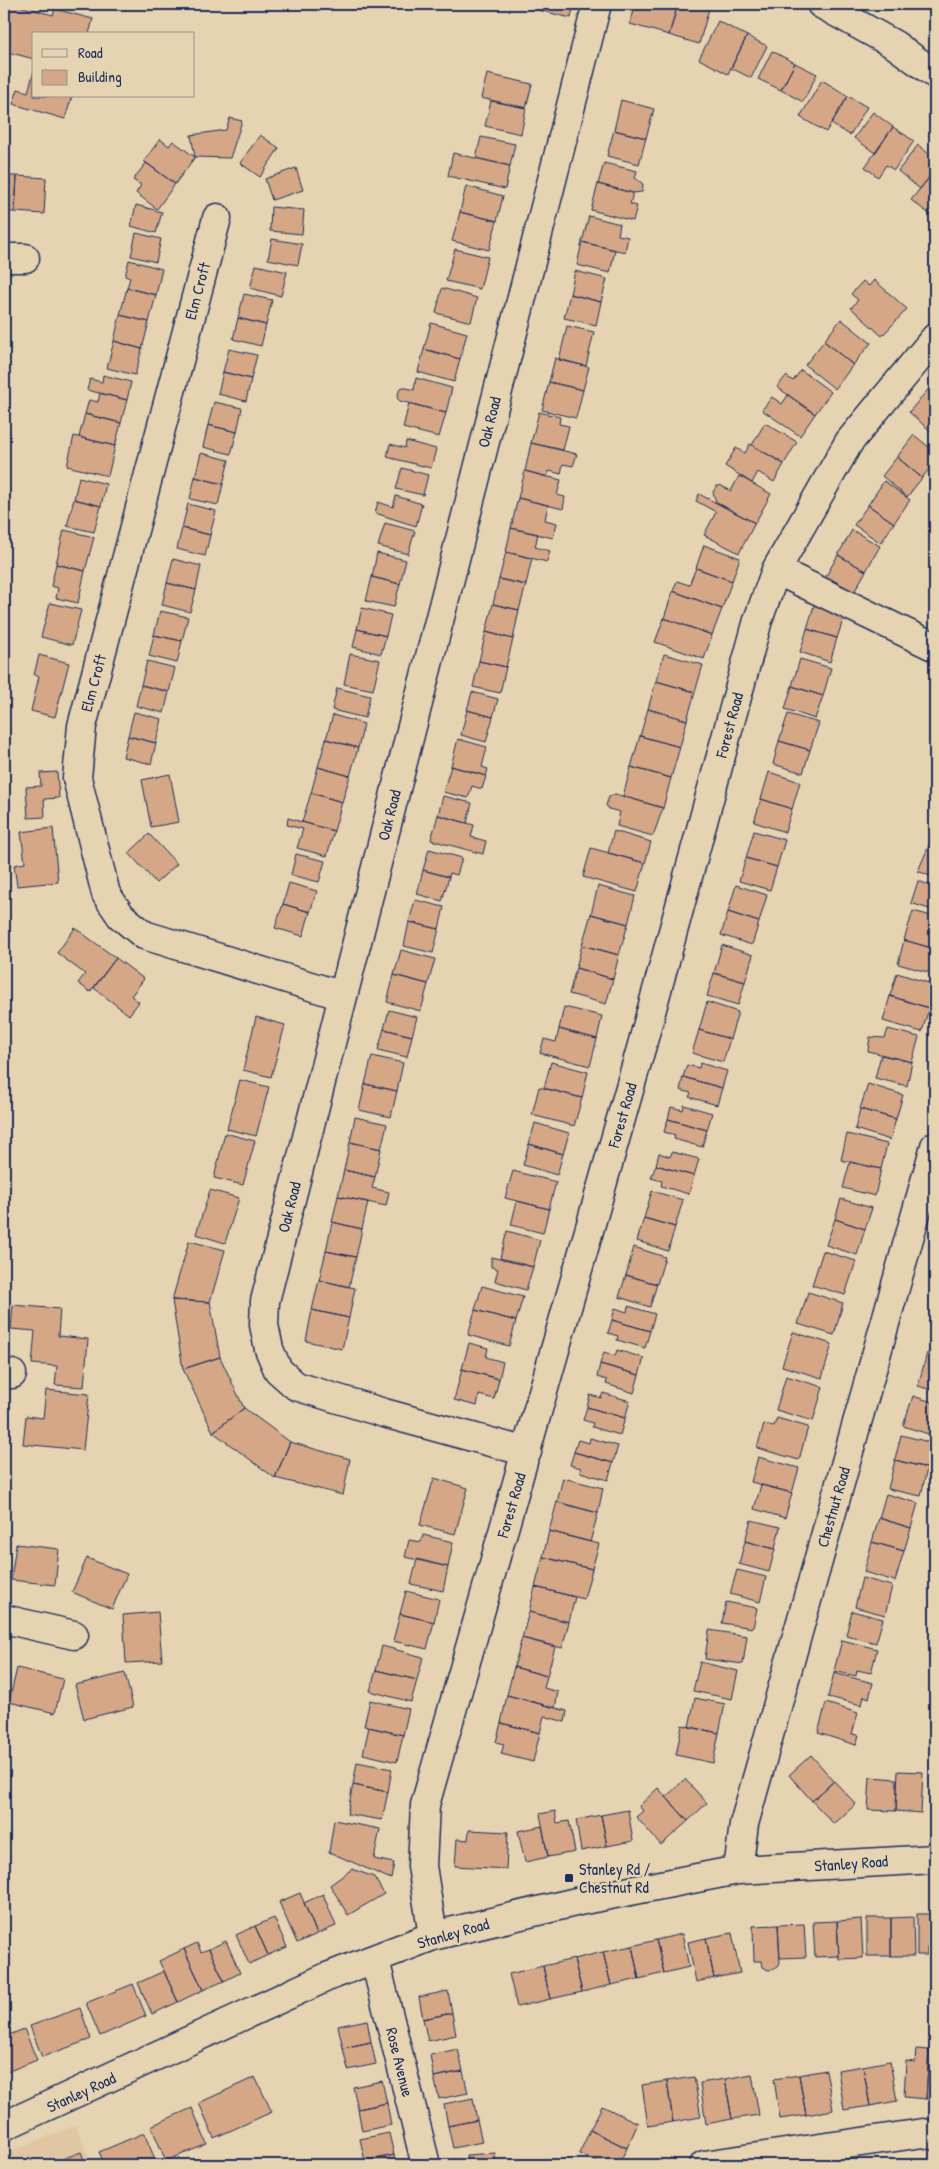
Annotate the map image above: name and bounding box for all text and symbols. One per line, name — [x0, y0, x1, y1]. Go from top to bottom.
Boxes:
legend — [32, 32, 195, 98]
text: Road — [78, 42, 103, 63]
text: Building — [78, 66, 122, 87]
street label: Elm Croft — [179, 259, 215, 322]
street label: Oak Road — [472, 394, 506, 450]
street label: Elm Croft — [75, 651, 111, 714]
street label: Forest Road — [710, 690, 748, 761]
street label: Oak Road — [372, 787, 406, 843]
street label: Forest Road — [602, 1080, 642, 1151]
street label: Oak Road — [272, 1179, 306, 1235]
street label: Chestnut Road — [811, 1464, 855, 1550]
street label: Forest Road — [491, 1470, 531, 1541]
street label: Stanley Road — [813, 1849, 889, 1877]
place label: Stanley Rd / Chestnut Rd — [579, 1858, 651, 1898]
marker: Stanley Rd / Chestnut Rd — [563, 1872, 575, 1884]
street label: Stanley Road — [415, 1912, 491, 1954]
street label: Rose Avenue — [381, 2025, 419, 2099]
street label: Stanley Road — [43, 2066, 119, 2118]

